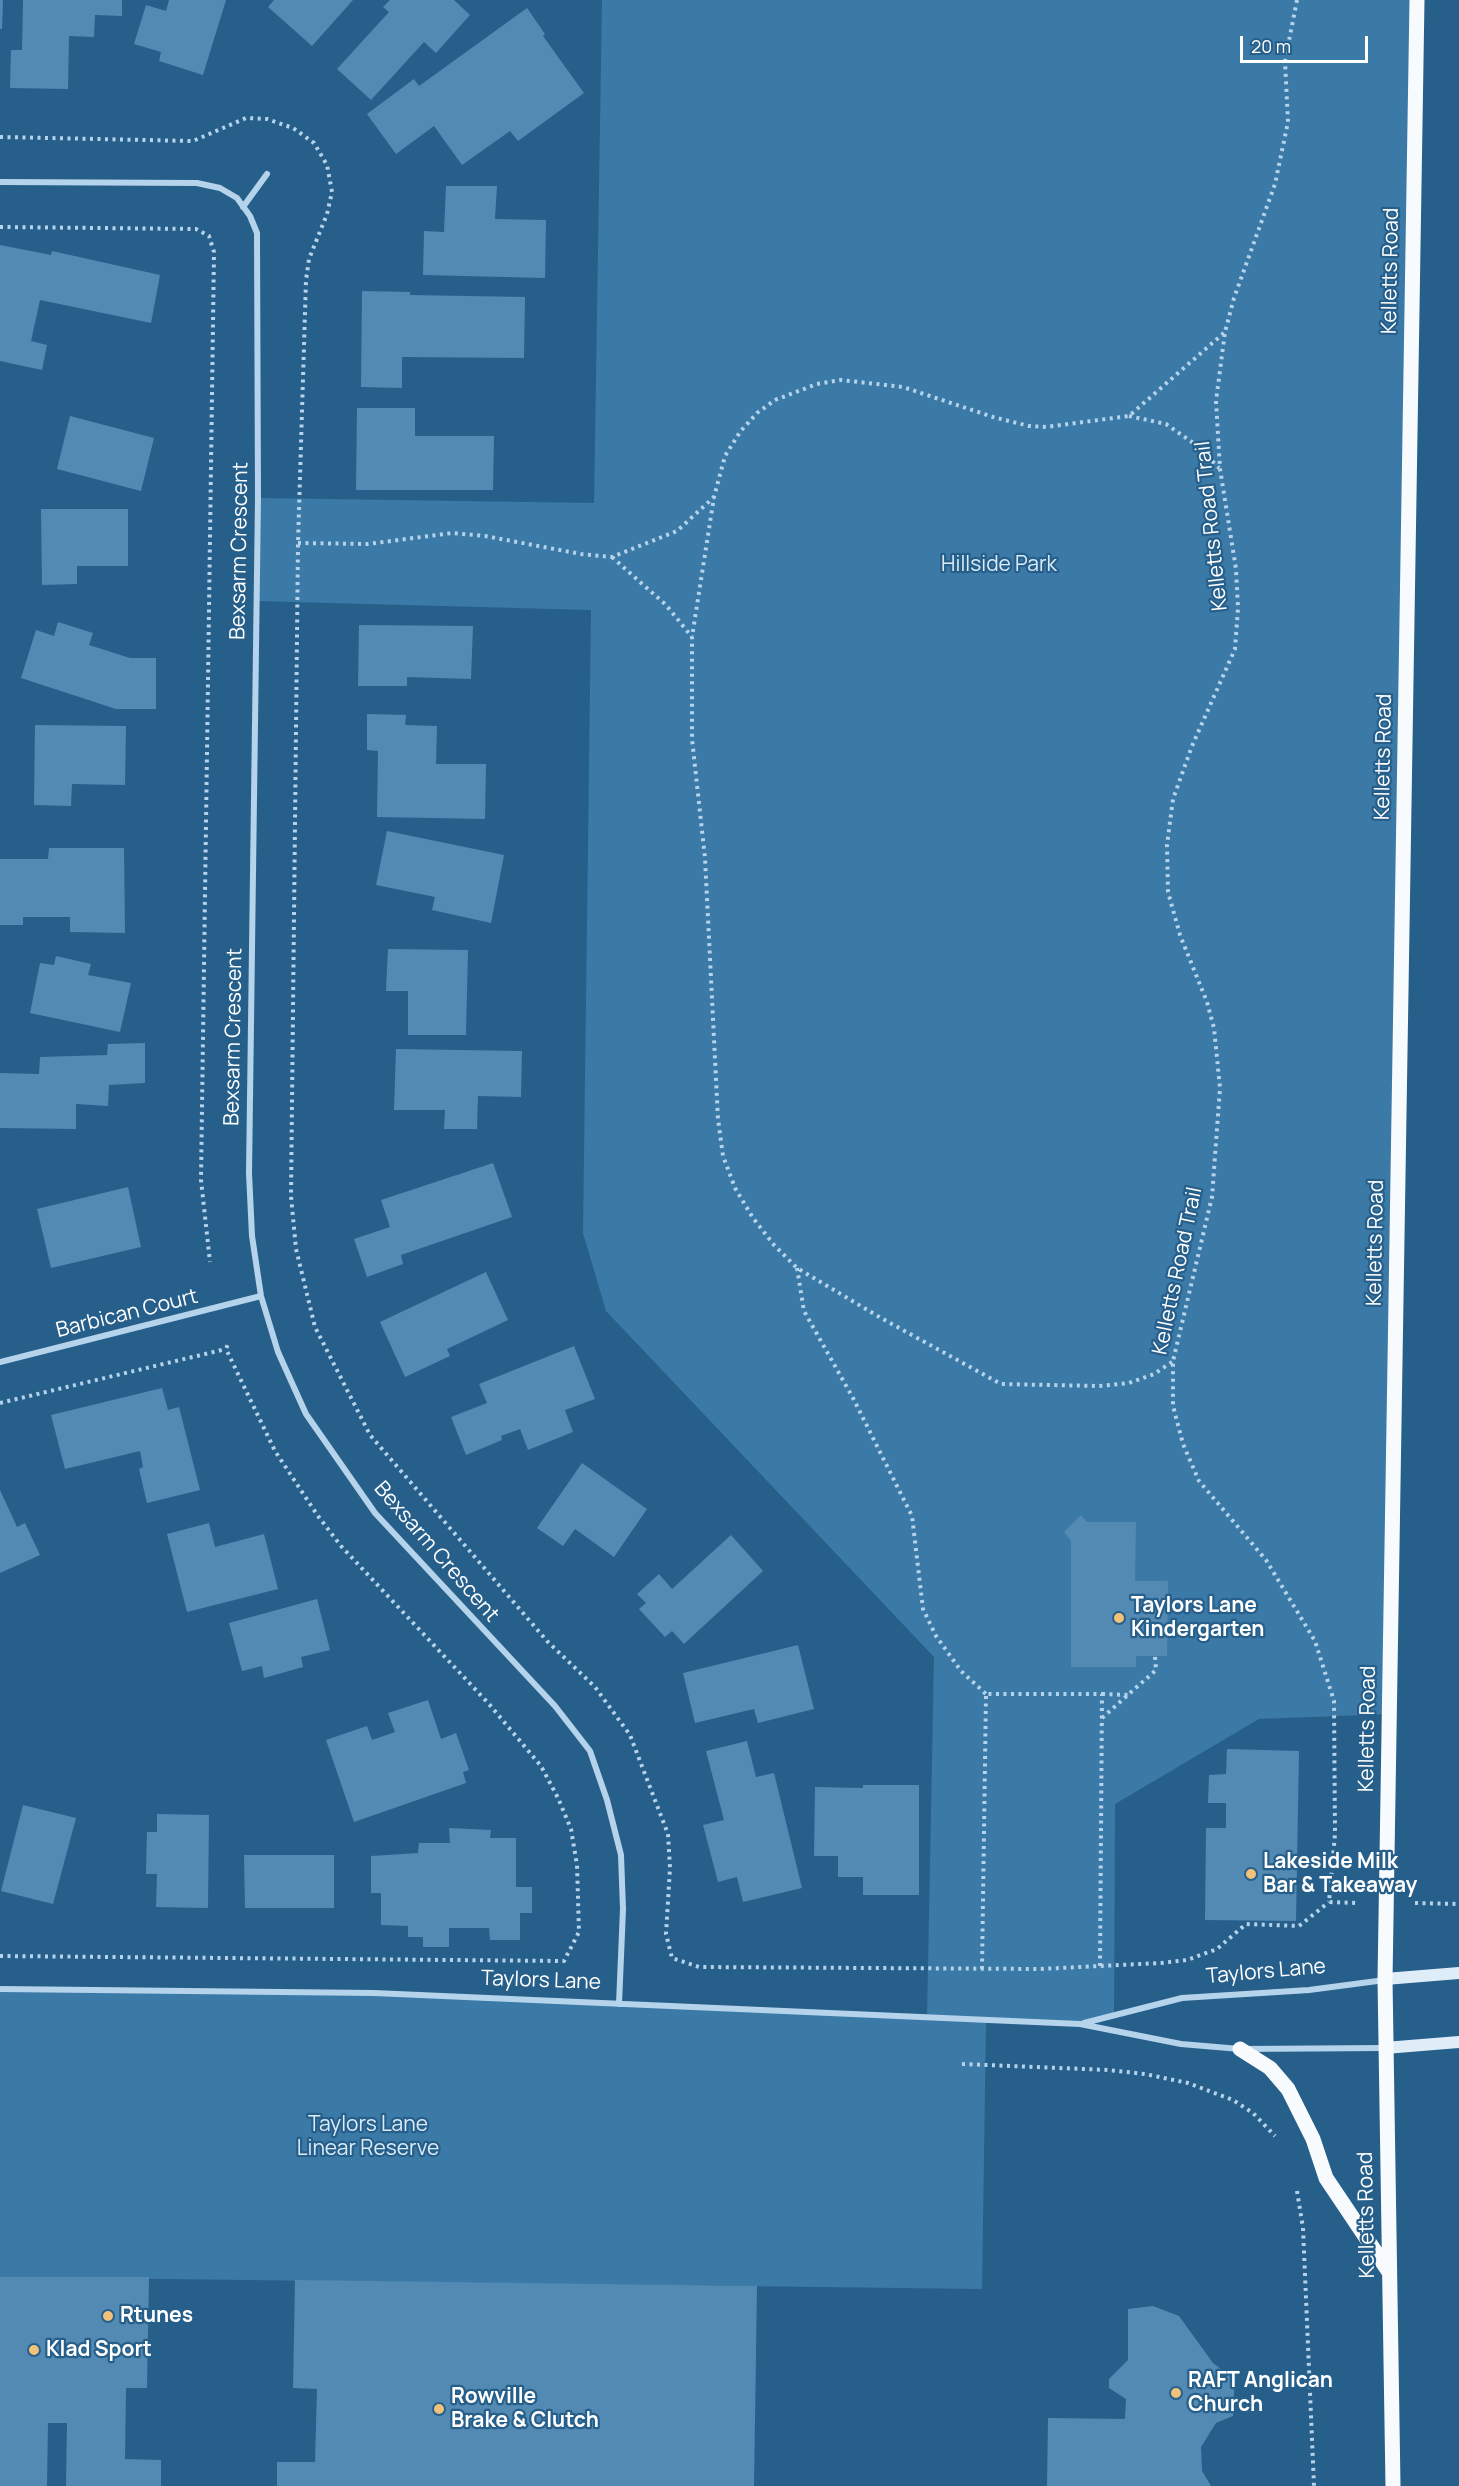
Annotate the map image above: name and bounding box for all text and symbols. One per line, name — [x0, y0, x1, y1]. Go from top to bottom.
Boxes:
scale bar — [1243, 24, 1370, 62]
text: 20 m — [1251, 34, 1291, 58]
street label: Kelletts Road — [1377, 208, 1405, 334]
street label: Kelletts Road Trail — [1191, 440, 1233, 612]
street label: Bexsarm Crescent — [226, 462, 254, 640]
park label: Hillside Park — [941, 552, 1057, 578]
street label: Kelletts Road — [1370, 694, 1398, 820]
street label: Bexsarm Crescent — [220, 948, 248, 1126]
street label: Kelletts Road — [1362, 1180, 1390, 1306]
street label: Kelletts Road Trail — [1148, 1185, 1208, 1357]
street label: Barbican Court — [53, 1284, 201, 1344]
street label: Bexsarm Crescent — [368, 1477, 504, 1627]
place label: Taylors Lane Kindergarten — [1131, 1593, 1264, 1643]
marker: Taylors Lane Kindergarten — [1112, 1611, 1126, 1625]
street label: Kelletts Road — [1354, 1666, 1382, 1792]
place label: Lakeside Milk Bar & Takeaway — [1263, 1849, 1417, 1899]
marker: Lakeside Milk Bar & Takeaway — [1244, 1867, 1258, 1881]
street label: Taylors Lane — [1205, 1954, 1327, 1990]
street label: Taylors Lane — [481, 1966, 601, 1996]
park label: Taylors Lane Linear Reserve — [297, 2112, 439, 2162]
street label: Kelletts Road — [1353, 2152, 1381, 2278]
place label: Rtunes — [120, 2303, 193, 2329]
marker: Rtunes — [101, 2309, 115, 2323]
place label: Klad Sport — [46, 2337, 152, 2363]
marker: Klad Sport — [27, 2343, 41, 2357]
place label: RAFT Anglican Church — [1188, 2368, 1333, 2418]
place label: Rowville Brake & Clutch — [451, 2384, 599, 2434]
marker: RAFT Anglican Church — [1169, 2386, 1183, 2400]
marker: Rowville Brake & Clutch — [432, 2402, 446, 2416]

